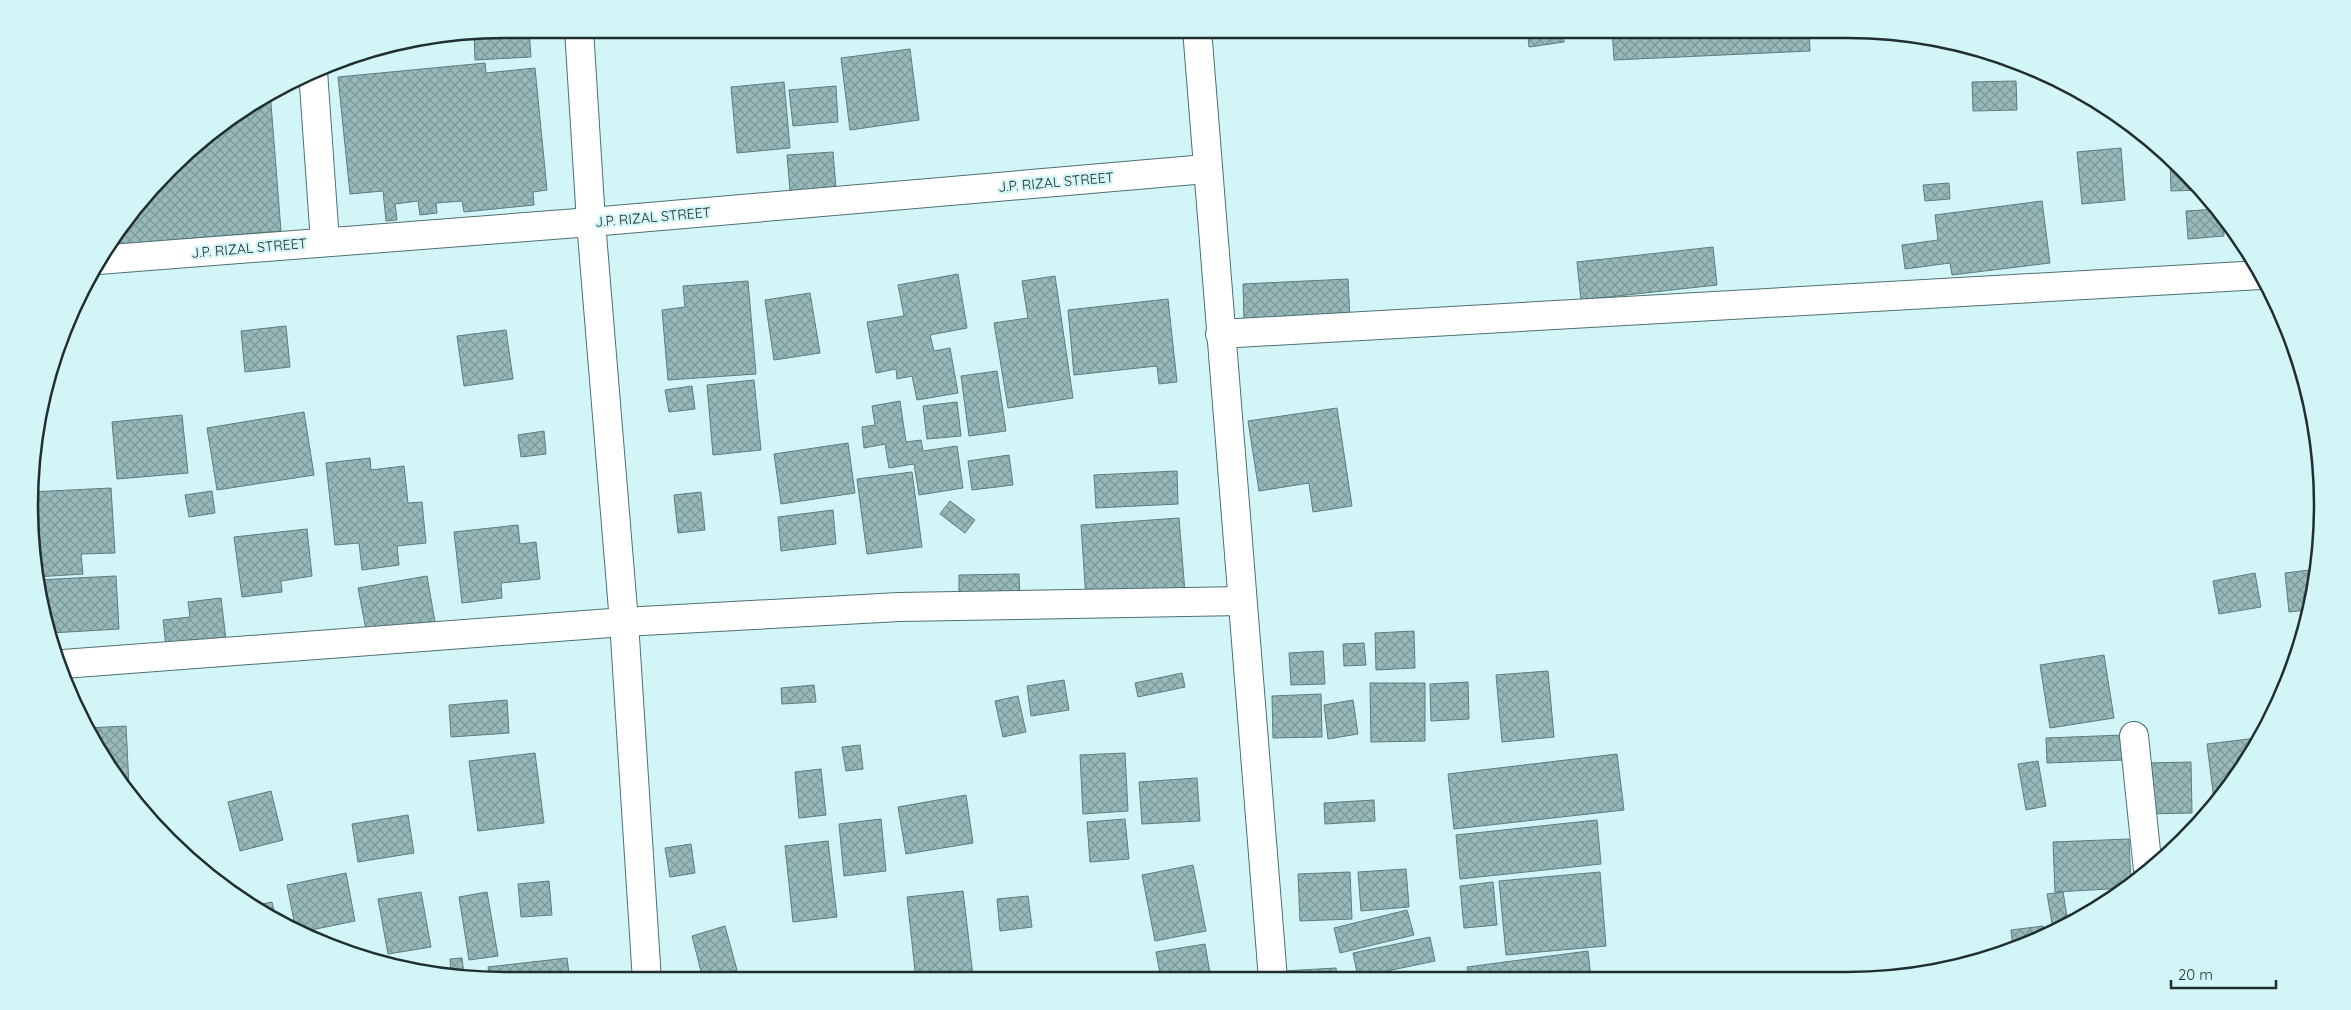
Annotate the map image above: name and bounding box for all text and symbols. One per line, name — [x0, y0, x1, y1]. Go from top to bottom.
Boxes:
street label: J.P. RIZAL STREET — [997, 168, 1115, 196]
street label: J.P. RIZAL STREET — [594, 203, 712, 231]
street label: J.P. RIZAL STREET — [190, 234, 308, 262]
scale bar — [2171, 958, 2276, 990]
text: 20 m — [2178, 965, 2213, 984]

